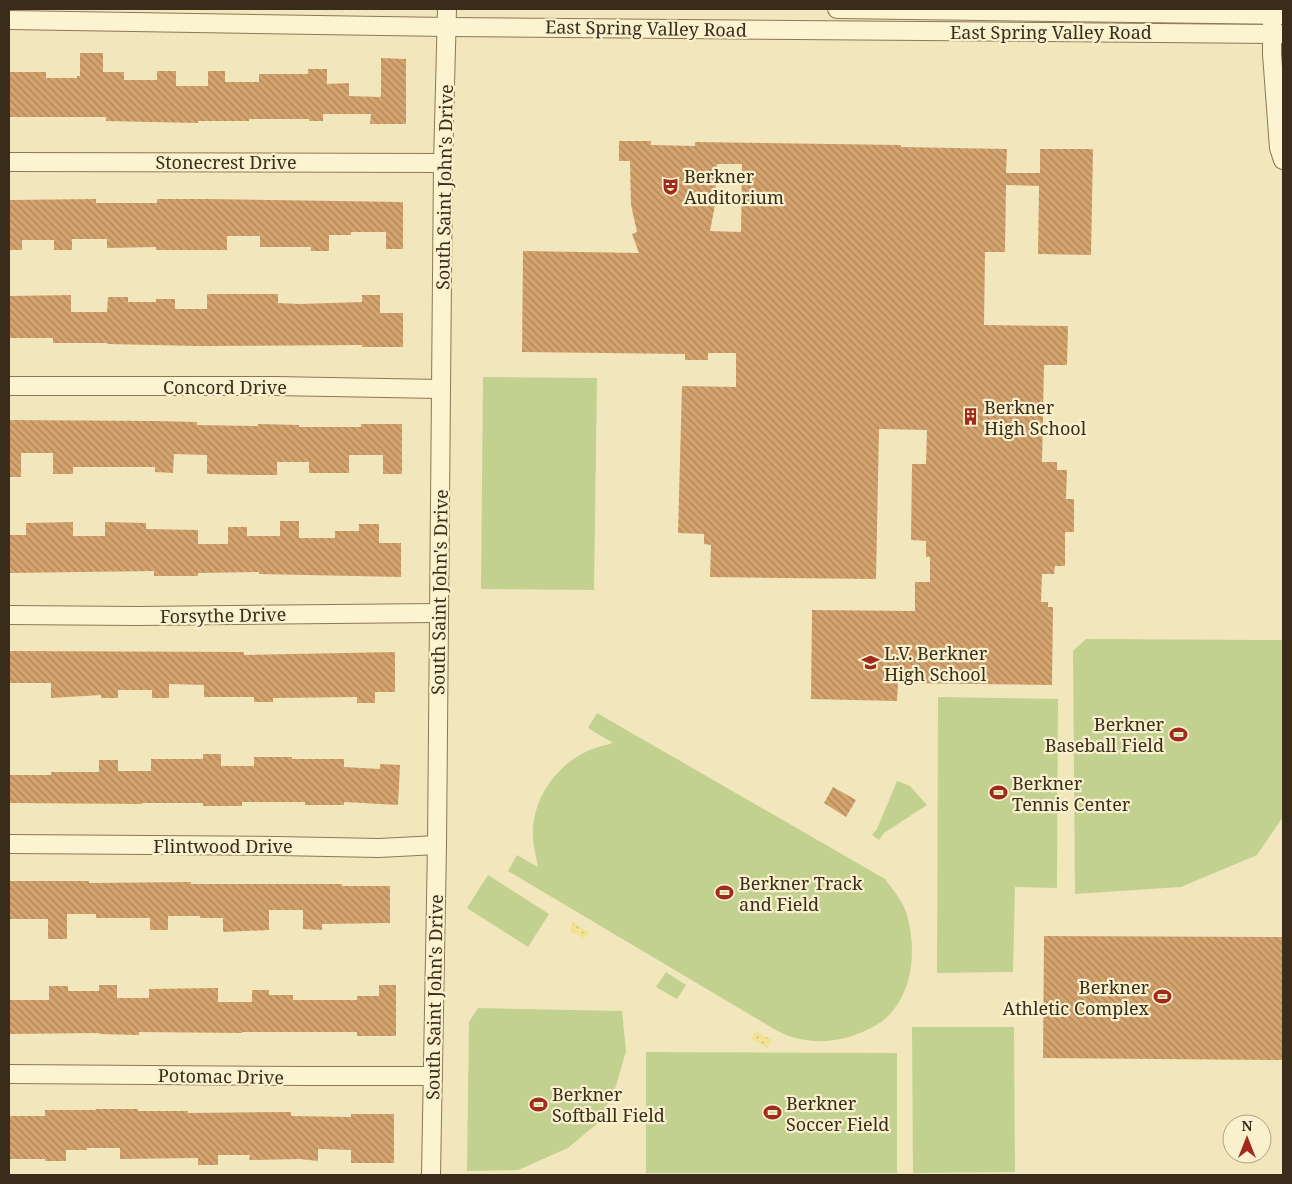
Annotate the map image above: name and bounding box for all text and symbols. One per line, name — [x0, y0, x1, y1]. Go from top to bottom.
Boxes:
street label: East Spring Valley Road — [545, 14, 747, 42]
street label: East Spring Valley Road — [950, 20, 1152, 44]
street label: South Saint John's Drive — [430, 84, 458, 290]
street label: Stonecrest Drive — [155, 150, 297, 174]
place label: Berkner Auditorium — [684, 164, 784, 209]
theatre icon: Berkner Auditorium — [660, 176, 680, 196]
street label: Concord Drive — [163, 375, 287, 399]
place label: Berkner High School — [984, 395, 1087, 440]
building icon: Berkner High School — [960, 407, 980, 427]
street label: South Saint John's Drive — [425, 489, 453, 695]
street label: Forsythe Drive — [160, 602, 286, 628]
place label: L.V. Berkner High School — [884, 641, 988, 686]
school or university icon: L.V. Berkner High School — [860, 653, 880, 673]
place label: Berkner Baseball Field — [1045, 712, 1165, 757]
sports icon: Berkner Baseball Field — [1168, 724, 1188, 744]
place label: Berkner Tennis Center — [1012, 771, 1131, 816]
sports icon: Berkner Tennis Center — [988, 783, 1008, 803]
street label: Flintwood Drive — [153, 834, 293, 858]
place label: Berkner Track and Field — [739, 871, 863, 916]
sports icon: Berkner Track and Field — [715, 883, 735, 903]
street label: South Saint John's Drive — [420, 894, 448, 1100]
place label: Berkner Athletic Complex — [1003, 975, 1150, 1020]
sports icon: Berkner Athletic Complex — [1153, 987, 1173, 1007]
street label: Potomac Drive — [158, 1063, 284, 1089]
place label: Berkner Softball Field — [552, 1082, 665, 1127]
place label: Berkner Soccer Field — [786, 1091, 889, 1136]
sports icon: Berkner Softball Field — [528, 1094, 548, 1114]
sports icon: Berkner Soccer Field — [762, 1103, 782, 1123]
north arrow — [1222, 1114, 1272, 1164]
text: N — [1241, 1116, 1253, 1135]

